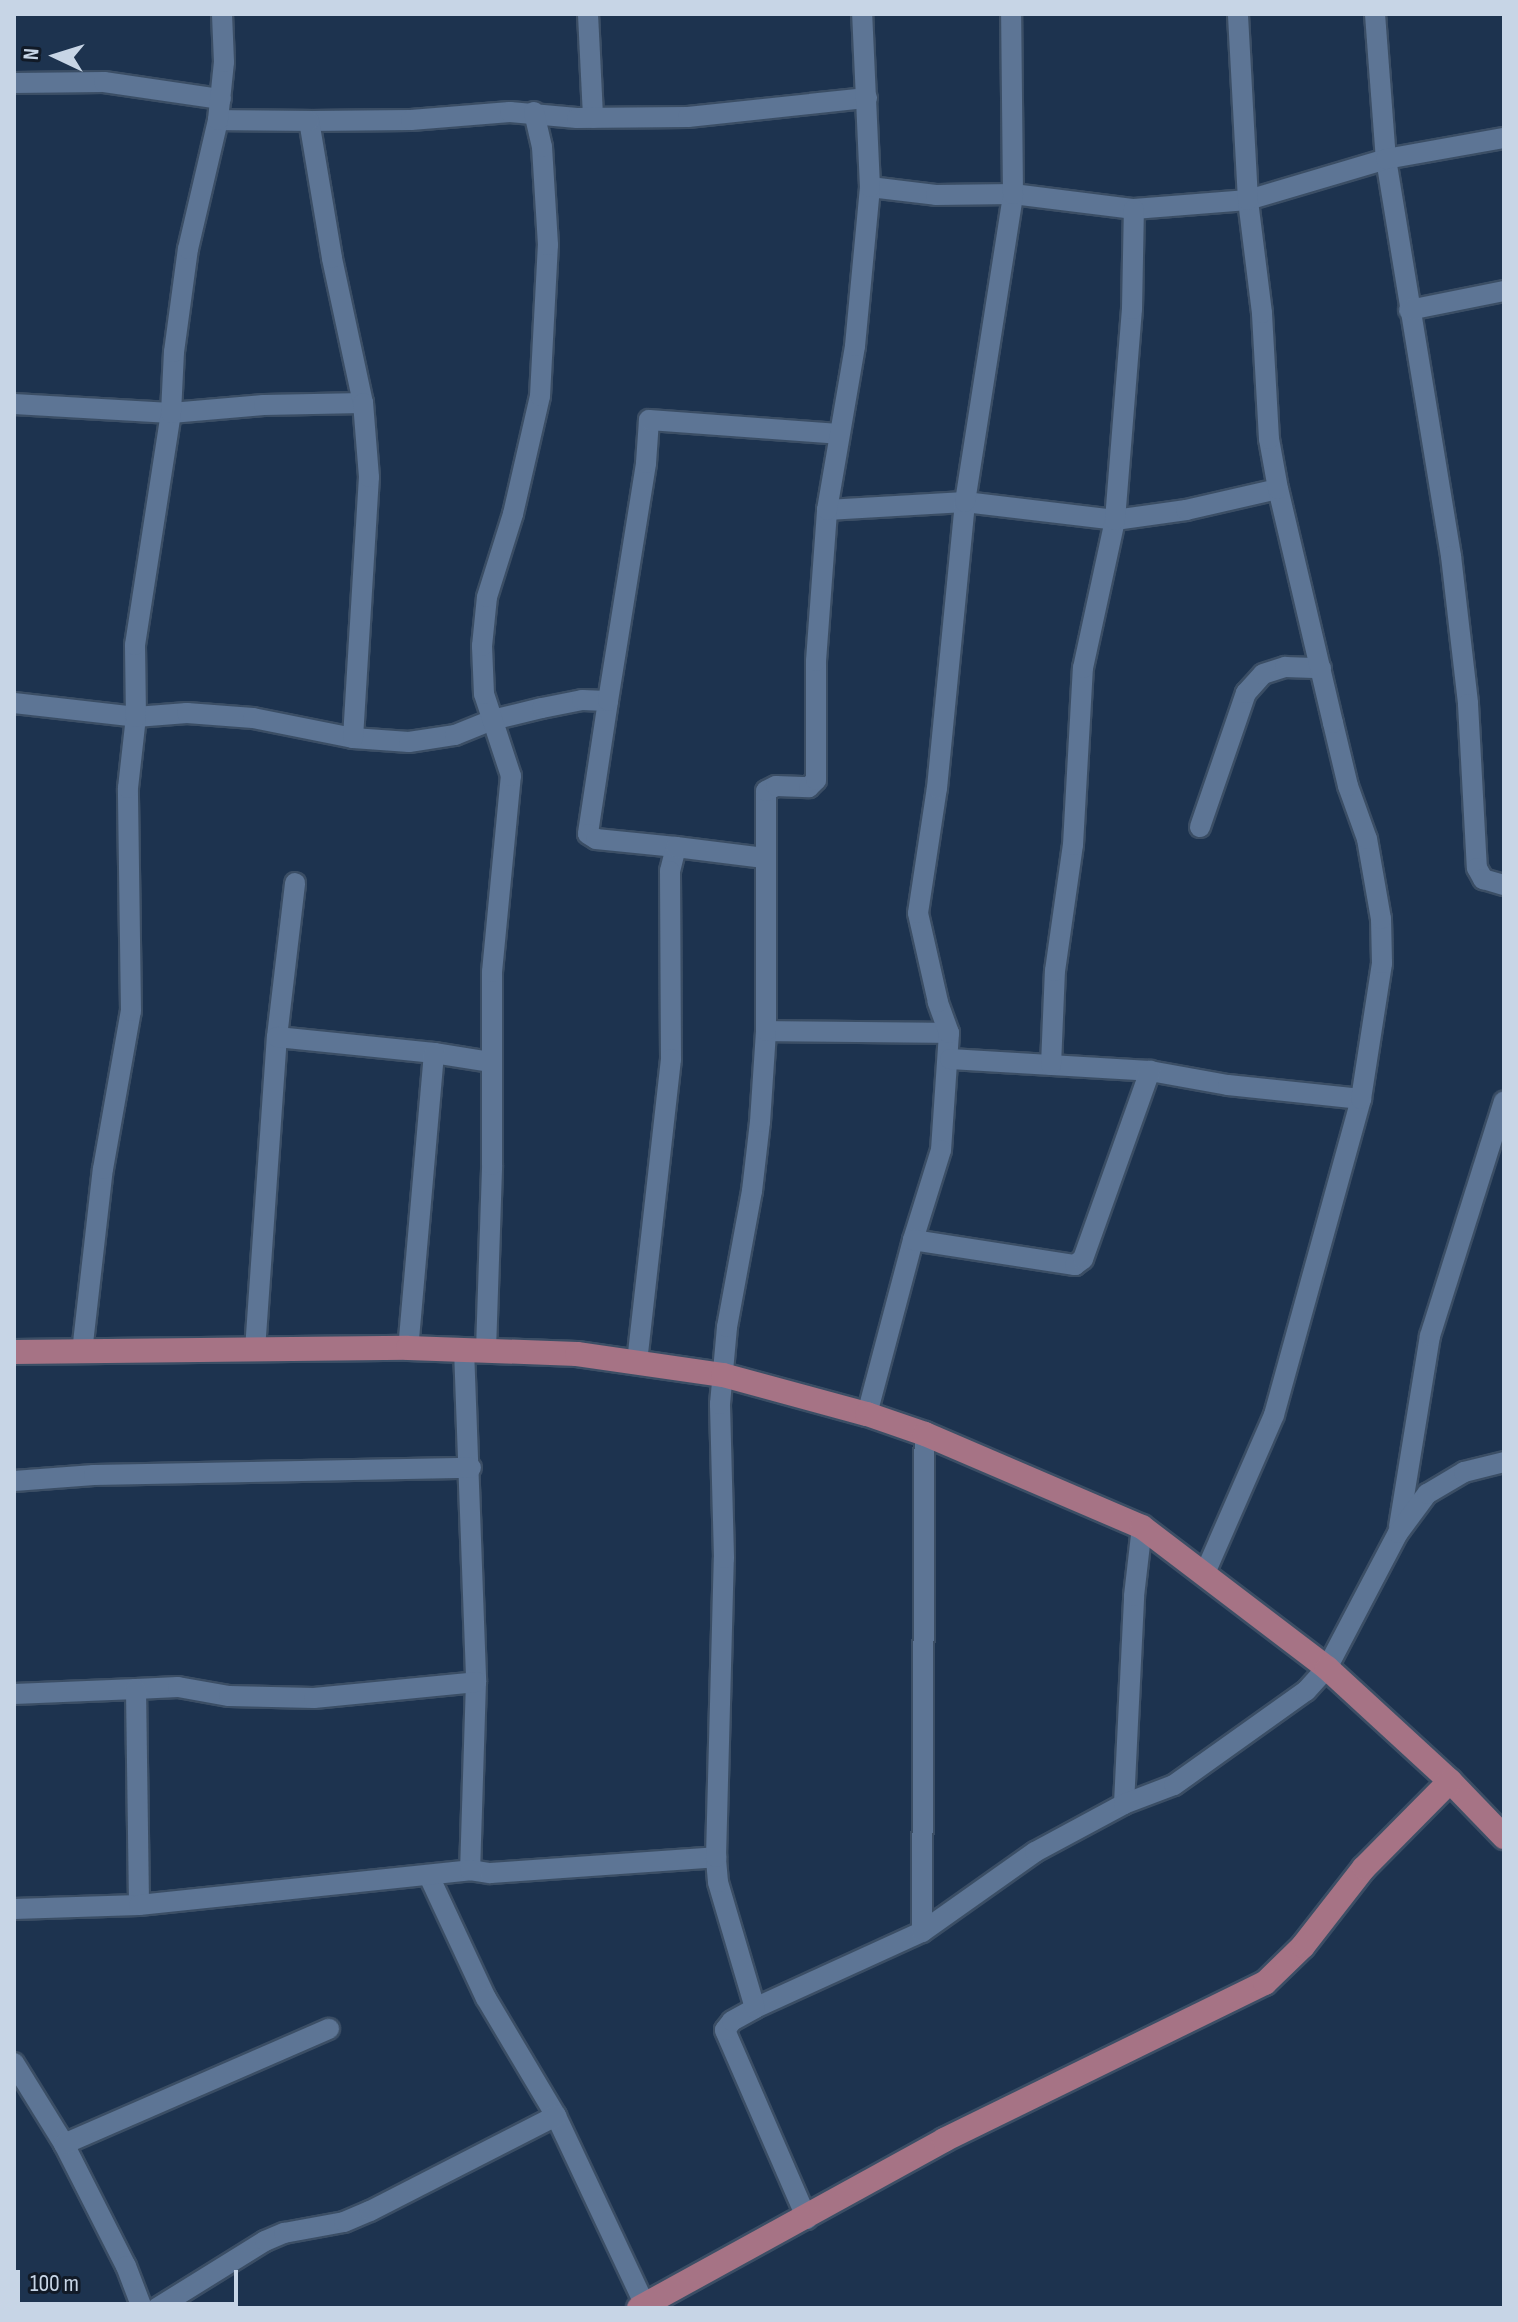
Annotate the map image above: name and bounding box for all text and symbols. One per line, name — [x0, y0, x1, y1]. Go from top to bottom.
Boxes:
north arrow — [16, 16, 96, 96]
text: N — [18, 47, 45, 61]
scale bar — [20, 2254, 242, 2304]
text: 100 m — [30, 2269, 79, 2298]

